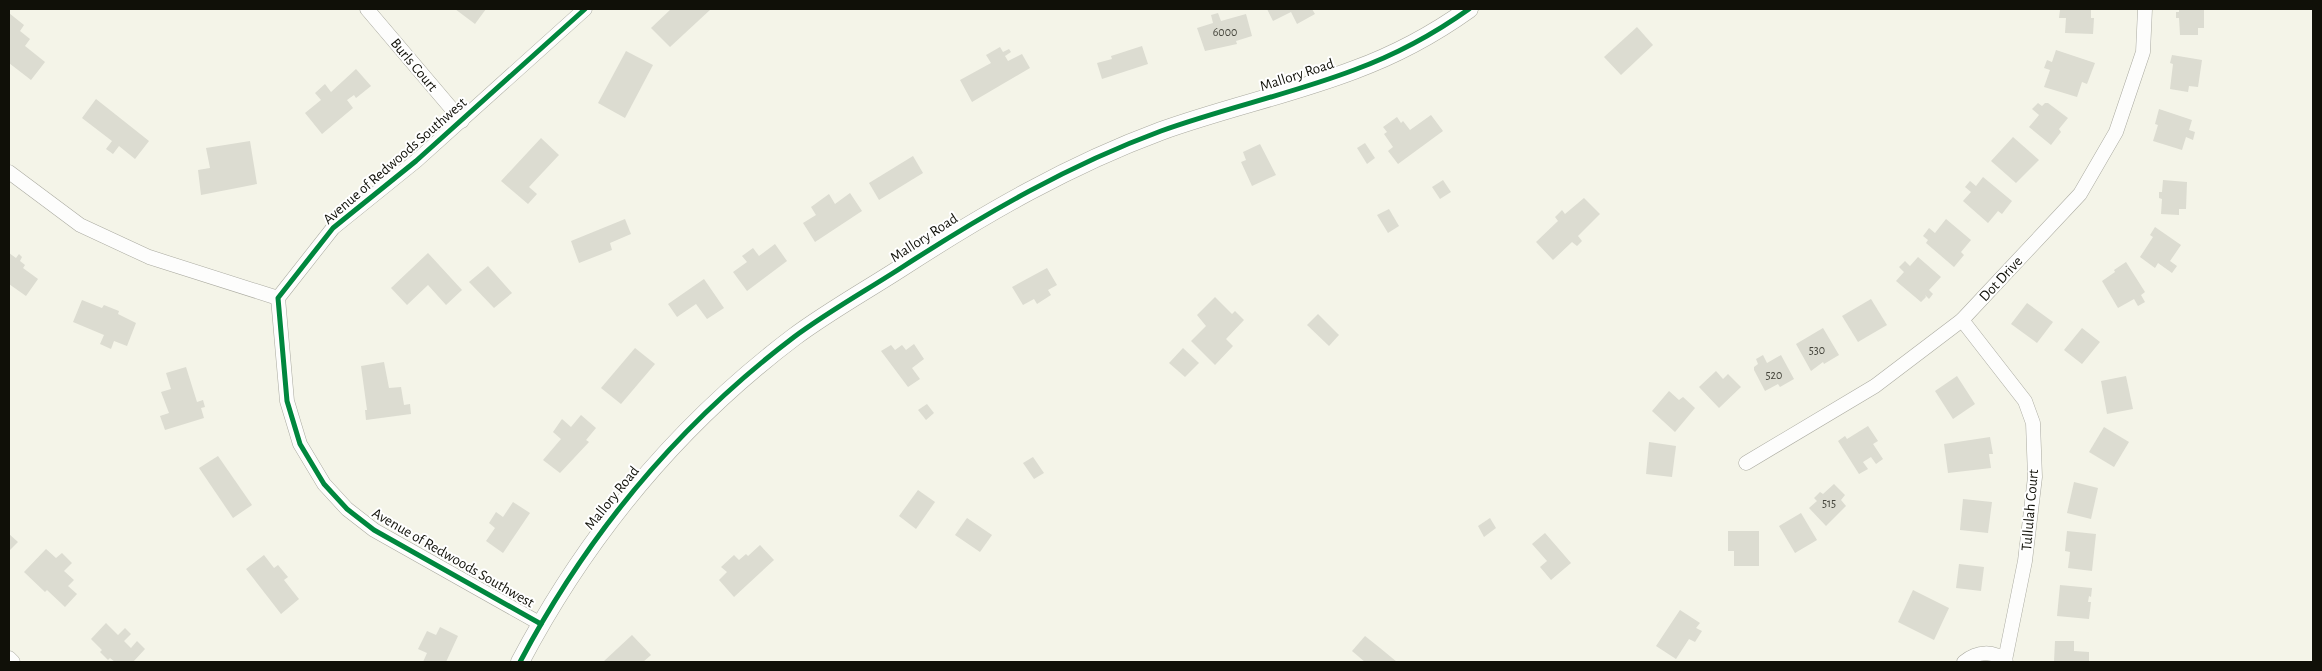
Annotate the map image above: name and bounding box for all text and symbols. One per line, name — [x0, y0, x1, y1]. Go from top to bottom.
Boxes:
house number: 6000 — [1213, 26, 1237, 38]
street label: Burls Court — [388, 36, 440, 95]
street label: Mallory Road — [1258, 56, 1336, 94]
street label: Avenue of Redwoods Southwest — [320, 95, 470, 227]
street label: Mallory Road — [888, 211, 961, 265]
street label: Dot Drive — [1977, 254, 2025, 304]
house number: 530 — [1809, 344, 1825, 356]
house number: 520 — [1766, 369, 1782, 381]
street label: Mallory Road — [582, 463, 642, 533]
street label: Tullulah Court — [2019, 468, 2041, 551]
house number: 515 — [1822, 497, 1836, 509]
street label: Avenue of Redwoods Southwest — [369, 505, 537, 611]

